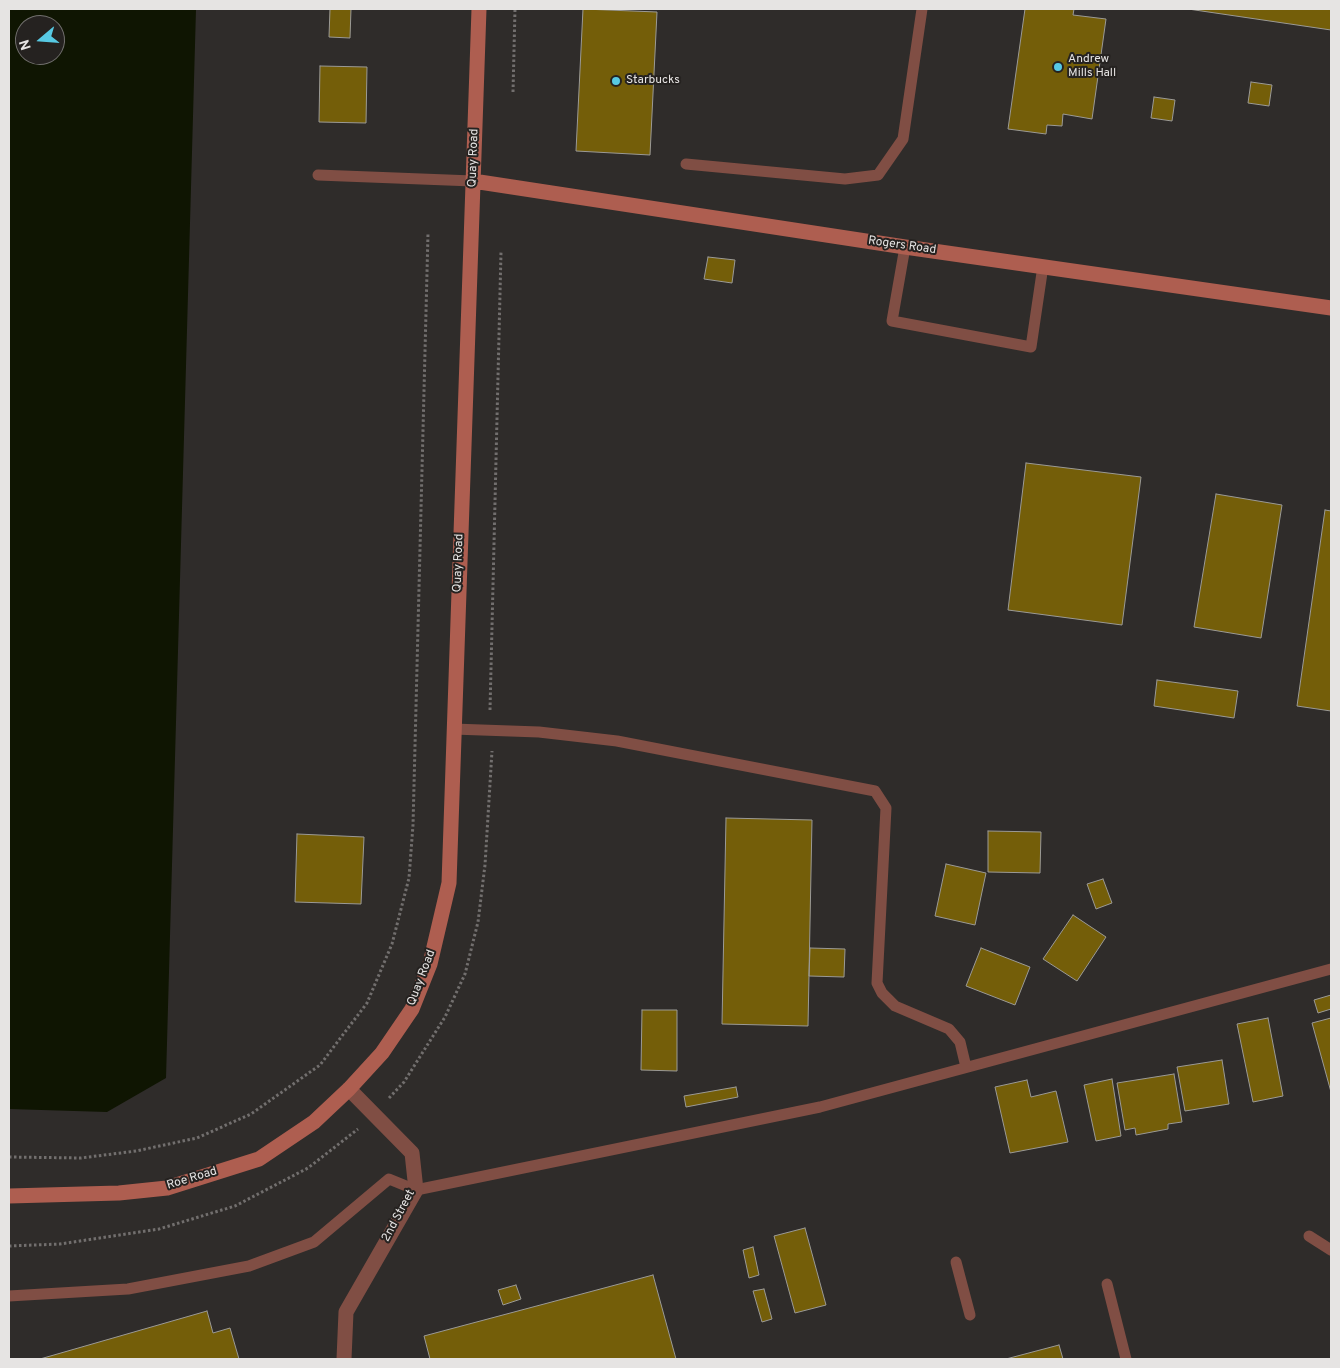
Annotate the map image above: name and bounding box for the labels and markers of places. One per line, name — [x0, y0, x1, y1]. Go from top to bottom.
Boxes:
place label: Andrew Mills Hall — [1068, 53, 1116, 81]
marker: Andrew Mills Hall — [1052, 61, 1064, 73]
place label: Starbucks — [626, 74, 680, 88]
marker: Starbucks — [610, 75, 622, 87]

